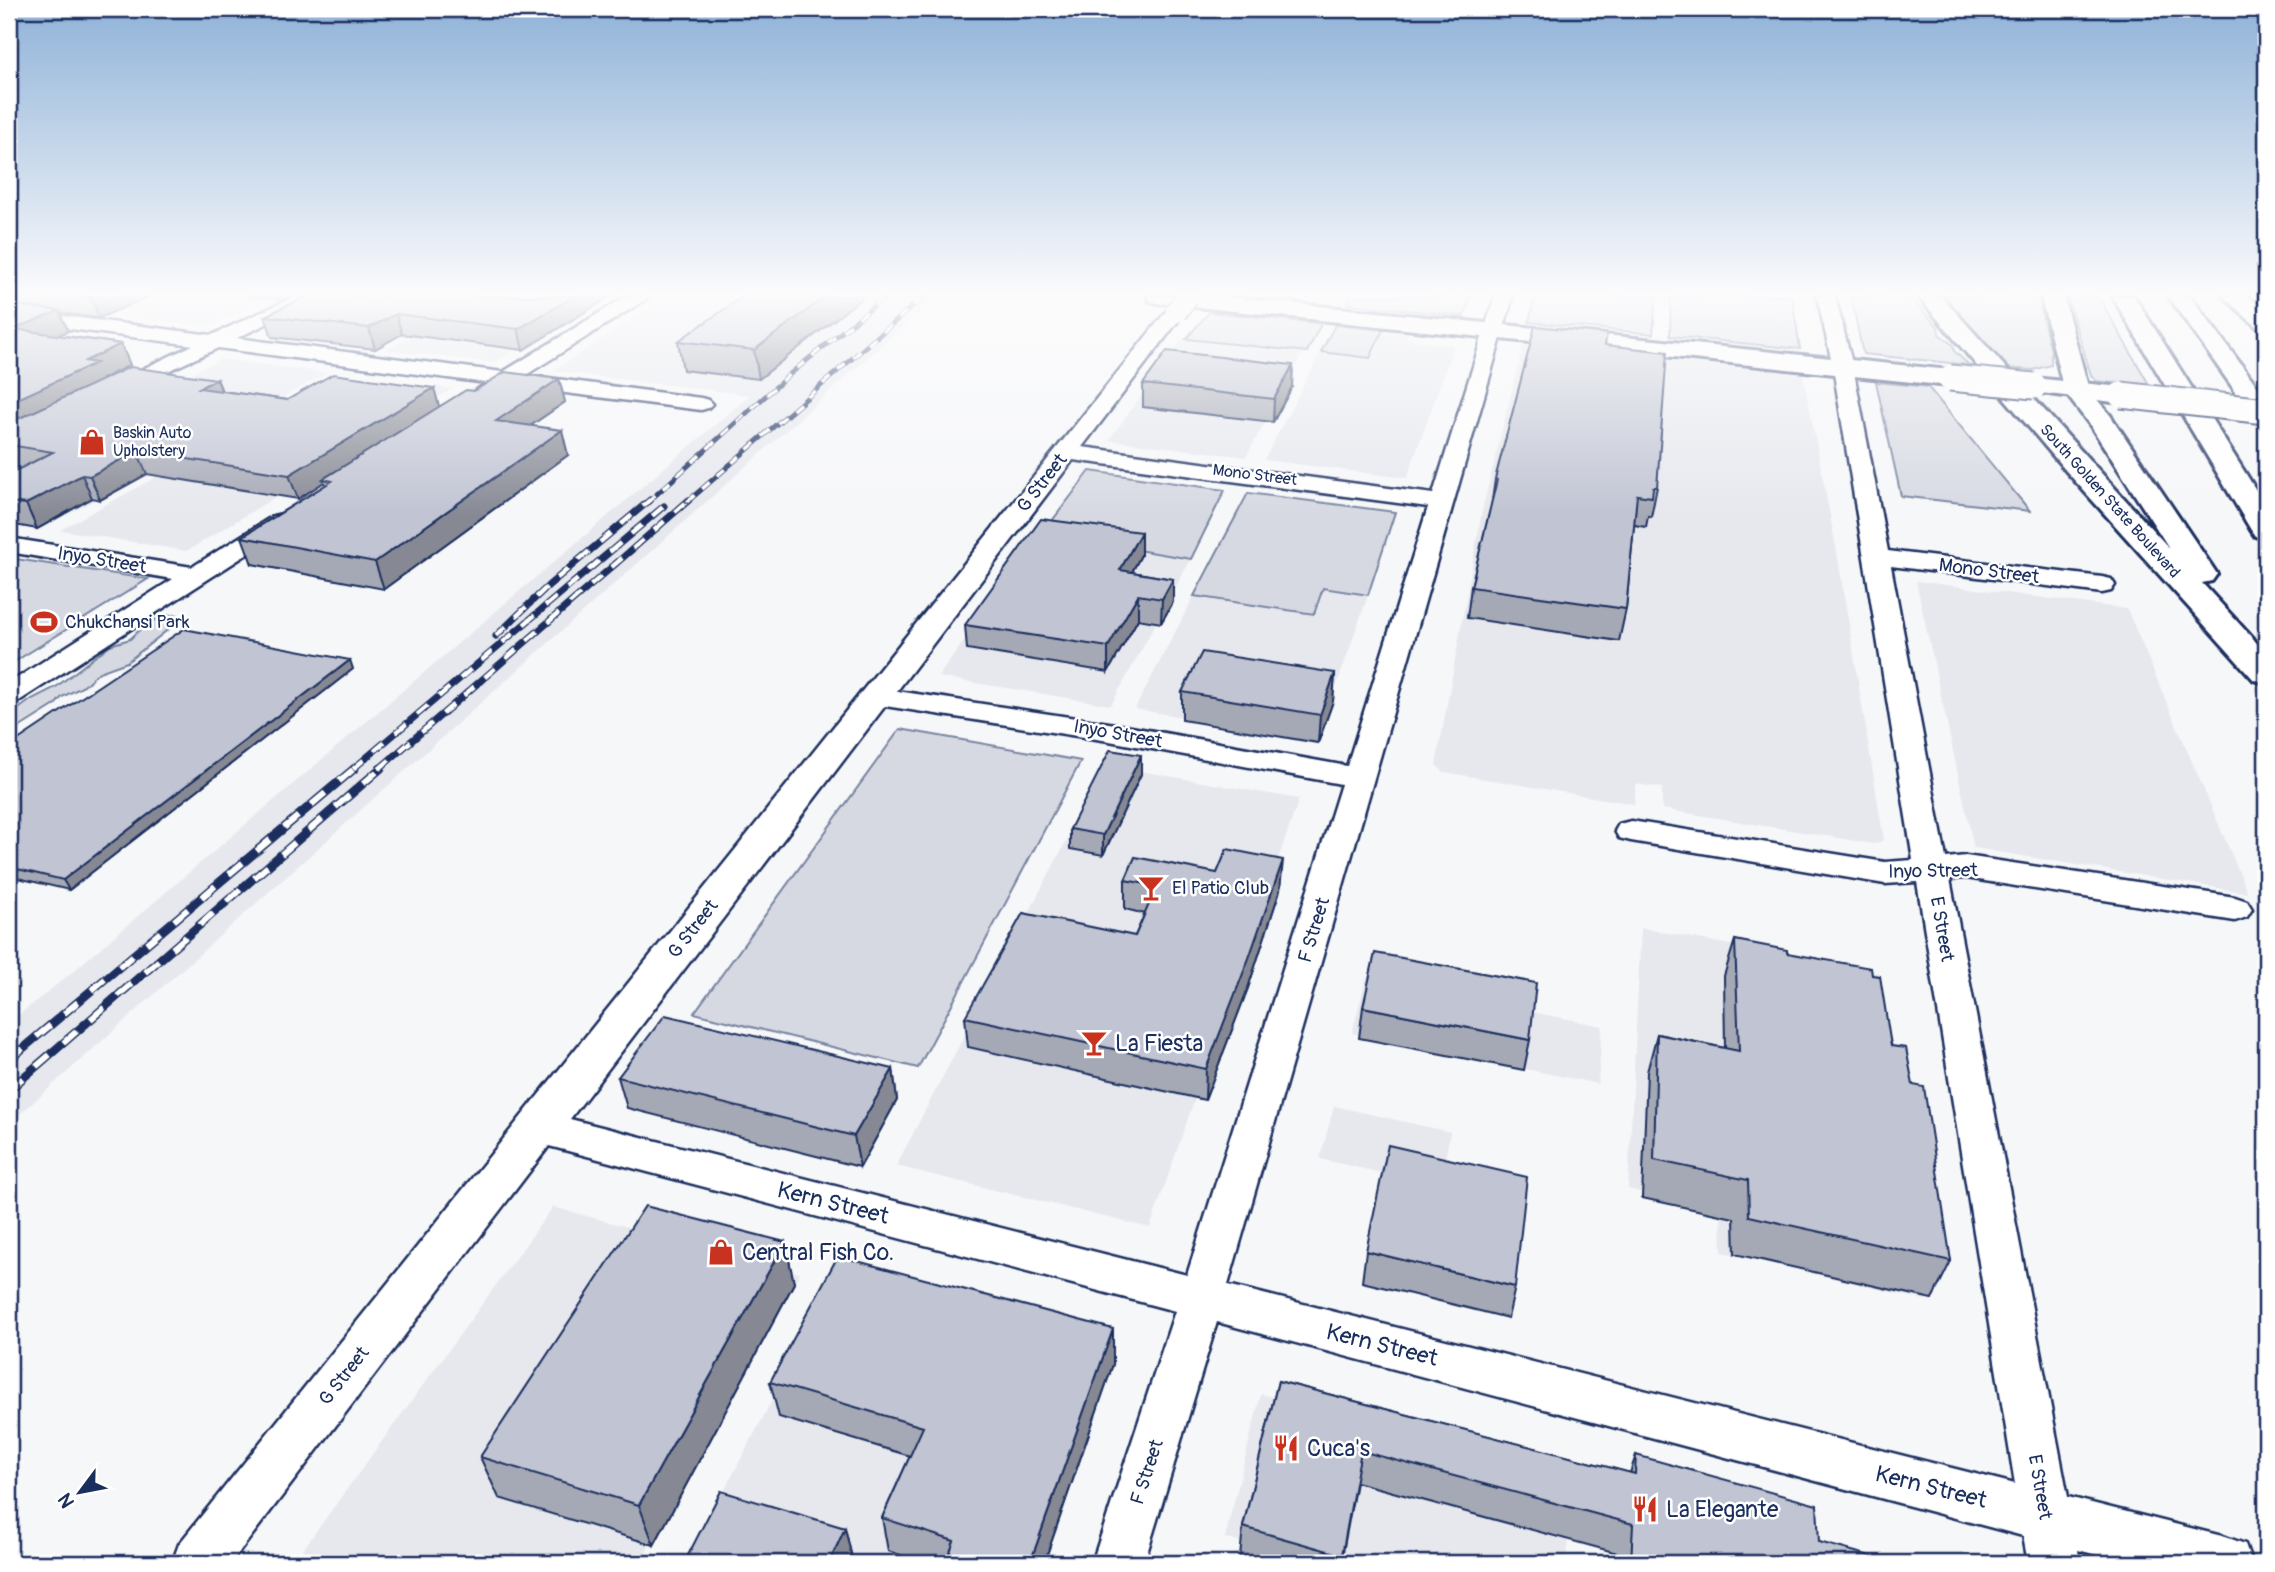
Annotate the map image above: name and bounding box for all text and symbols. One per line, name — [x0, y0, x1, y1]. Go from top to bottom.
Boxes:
street label: South Golden State Boulevard — [2036, 420, 2184, 582]
place label: Baskin Auto Upholstery — [113, 423, 192, 461]
shop icon: Baskin Auto Upholstery — [77, 427, 107, 457]
street label: G Street — [1012, 448, 1073, 517]
street label: Mono Street — [1212, 460, 1299, 490]
street label: Inyo Street — [56, 541, 149, 579]
street label: Mono Street — [1938, 553, 2041, 589]
sports icon: Chukchansi Park — [29, 607, 59, 637]
place label: Chukchansi Park — [65, 610, 190, 634]
street label: Inyo Street — [1072, 714, 1165, 754]
street label: Inyo Street — [1888, 858, 1978, 884]
bar icon: El Patio Club — [1136, 873, 1166, 903]
place label: El Patio Club — [1172, 876, 1269, 900]
street label: G Street — [663, 894, 724, 963]
street label: F Street — [1293, 894, 1335, 966]
street label: E Street — [1924, 895, 1960, 964]
bar icon: La Fiesta — [1079, 1028, 1109, 1058]
place label: La Fiesta — [1115, 1029, 1203, 1058]
street label: Kern Street — [774, 1175, 892, 1231]
shop icon: Central Fish Co. — [706, 1237, 736, 1267]
place label: Central Fish Co. — [742, 1238, 894, 1267]
street label: Kern Street — [1323, 1317, 1441, 1373]
street label: G Street — [314, 1341, 375, 1410]
restaurant icon: Cuca's — [1271, 1433, 1301, 1463]
place label: Cuca's — [1307, 1434, 1370, 1463]
street label: F Street — [1125, 1436, 1169, 1508]
street label: E Street — [2022, 1453, 2058, 1522]
north arrow — [46, 1456, 116, 1526]
street label: Kern Street — [1872, 1459, 1990, 1515]
text: N — [53, 1489, 80, 1512]
restaurant icon: La Elegante — [1630, 1494, 1660, 1524]
place label: La Elegante — [1666, 1495, 1779, 1524]

